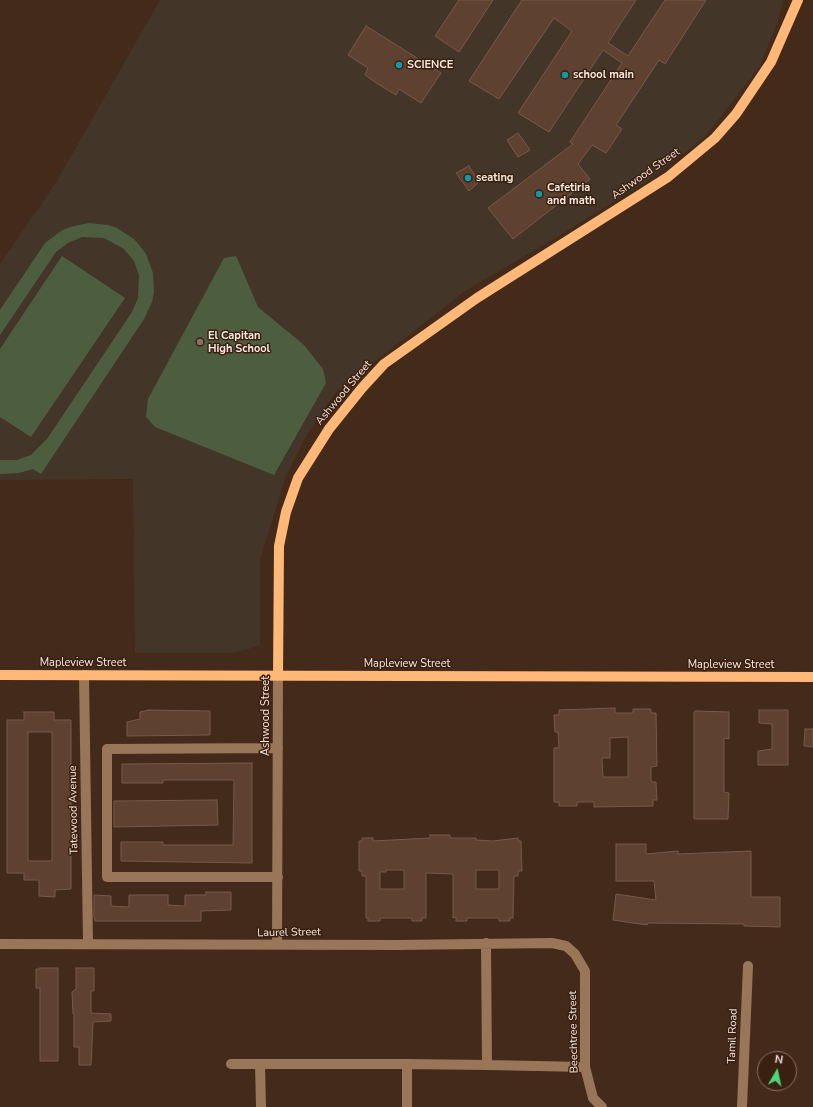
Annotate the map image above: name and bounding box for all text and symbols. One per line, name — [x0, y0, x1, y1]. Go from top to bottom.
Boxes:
place label: SCIENCE — [407, 58, 453, 72]
marker: SCIENCE — [394, 60, 404, 70]
place label: school main — [573, 68, 634, 82]
marker: school main — [560, 70, 570, 80]
street label: Ashwood Street — [609, 146, 683, 202]
place label: seating — [476, 171, 513, 185]
marker: seating — [463, 173, 473, 183]
place label: Cafetiria and math — [547, 181, 595, 207]
marker: Cafetiria and math — [534, 189, 544, 199]
place label: El Capitan High School — [208, 329, 270, 355]
marker: El Capitan High School — [195, 337, 205, 347]
street label: Ashwood Street — [313, 358, 375, 428]
street label: Mapleview Street — [40, 656, 126, 670]
street label: Mapleview Street — [364, 657, 450, 671]
street label: Mapleview Street — [688, 658, 774, 672]
street label: Ashwood Street — [259, 676, 273, 756]
street label: Tatewood Avenue — [67, 765, 81, 855]
street label: Laurel Street — [257, 926, 321, 940]
street label: Beechtree Street — [567, 991, 581, 1073]
street label: Tamil Road — [725, 1008, 741, 1064]
north arrow — [757, 1051, 797, 1091]
text: N — [774, 1052, 784, 1068]

